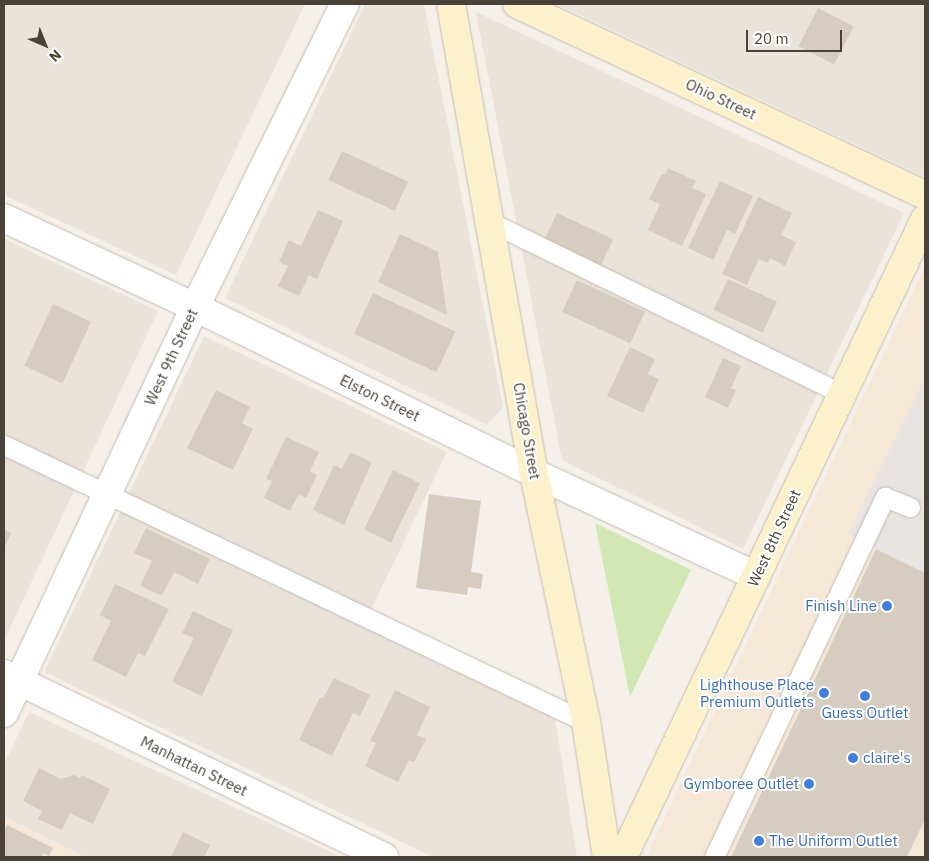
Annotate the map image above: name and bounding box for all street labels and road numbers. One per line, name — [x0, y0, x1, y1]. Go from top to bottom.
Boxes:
street label: Ohio Street — [683, 75, 759, 123]
street label: West 9th Street — [141, 306, 201, 408]
street label: Elston Street — [337, 371, 423, 425]
street label: Chicago Street — [510, 381, 544, 481]
street label: West 8th Street — [744, 487, 804, 589]
street label: Manhattan Street — [138, 732, 250, 800]

